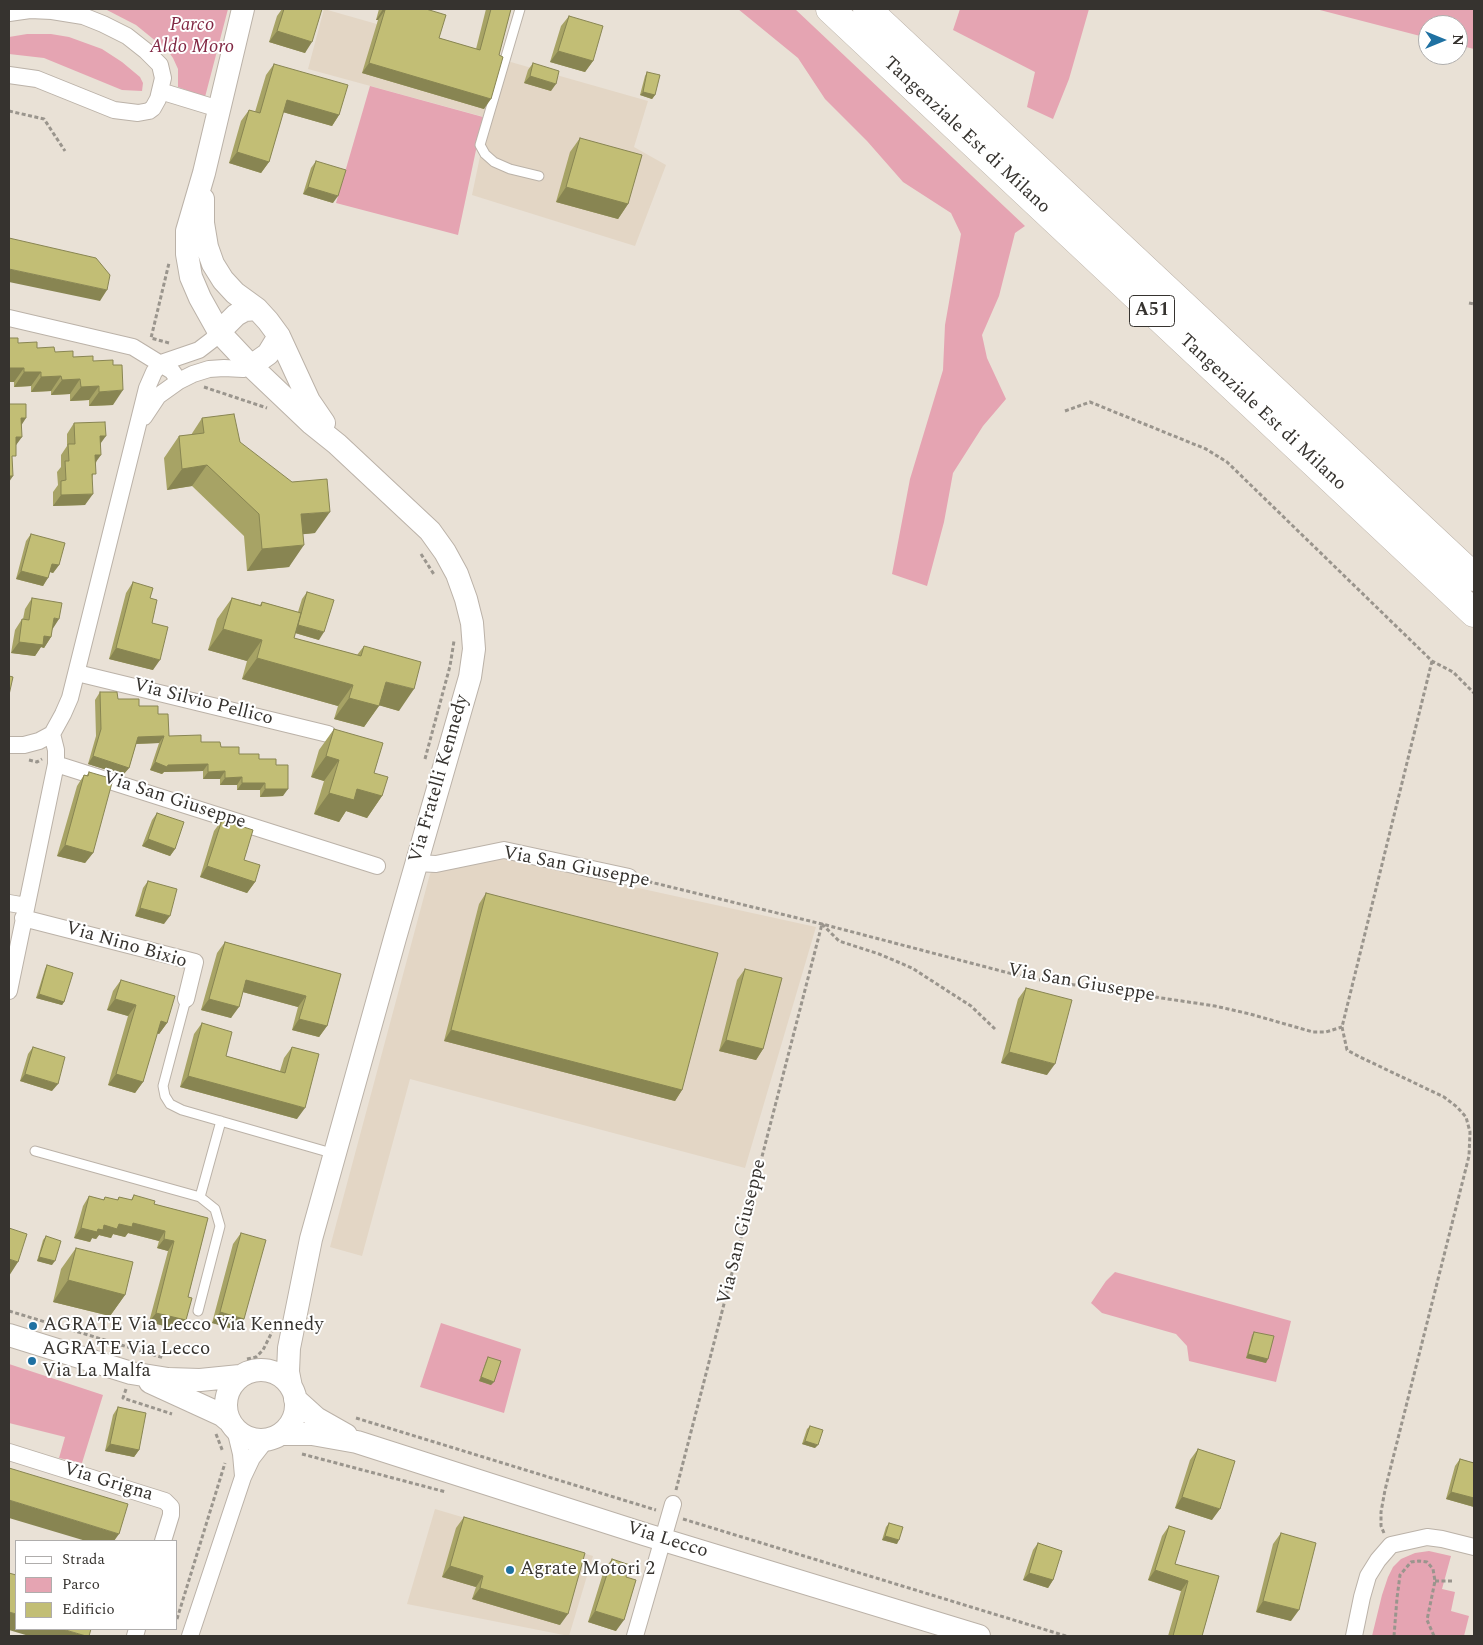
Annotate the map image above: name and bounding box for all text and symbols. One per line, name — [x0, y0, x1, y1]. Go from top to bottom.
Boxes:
park label: Parco Aldo Moro — [150, 15, 234, 59]
north arrow — [1418, 15, 1468, 65]
text: N — [1447, 34, 1468, 46]
street label: Tangenziale Est di Milano — [878, 53, 1054, 219]
road number: A51 — [1130, 296, 1174, 326]
street label: Tangenziale Est di Milano — [1174, 330, 1350, 496]
street label: Via Silvio Pellico — [131, 675, 275, 731]
street label: Via Fratelli Kennedy — [405, 692, 475, 866]
street label: Via San Giuseppe — [100, 767, 248, 835]
street label: Via San Giuseppe — [501, 843, 651, 893]
street label: Via Nino Bixio — [63, 918, 189, 974]
street label: Via San Giuseppe — [1006, 960, 1156, 1008]
street label: Via San Giuseppe — [714, 1157, 772, 1307]
place label: AGRATE Via Lecco Via Kennedy — [43, 1315, 323, 1337]
marker: AGRATE Via Lecco Via Kennedy — [27, 1320, 39, 1332]
place label: AGRATE Via Lecco Via La Malfa — [42, 1339, 210, 1383]
marker: AGRATE Via Lecco Via La Malfa — [26, 1355, 38, 1367]
street label: Via Grigna — [60, 1459, 156, 1507]
street label: Via Lecco — [624, 1518, 710, 1564]
legend — [15, 1540, 178, 1630]
text: Strada — [62, 1548, 105, 1571]
place label: Agrate Motori 2 — [520, 1559, 655, 1581]
marker: Agrate Motori 2 — [504, 1564, 516, 1576]
text: Parco — [62, 1573, 100, 1596]
text: Edificio — [62, 1598, 115, 1621]

